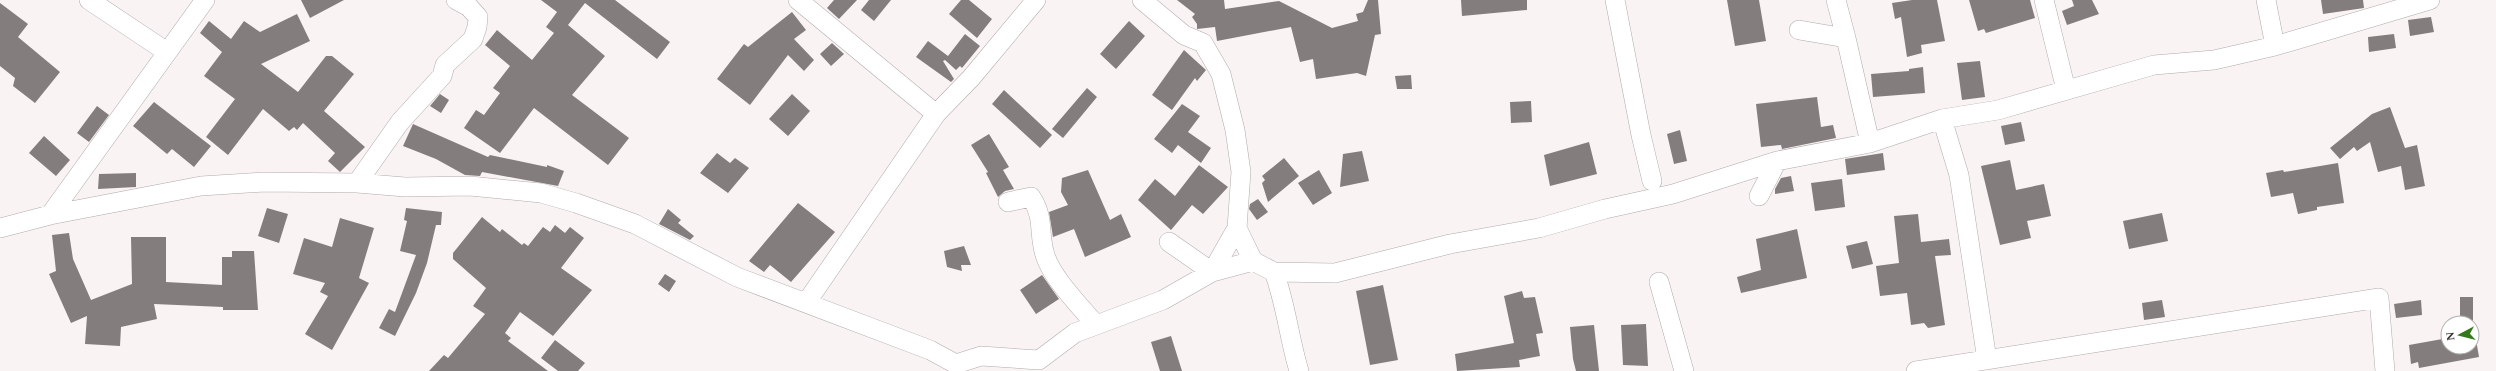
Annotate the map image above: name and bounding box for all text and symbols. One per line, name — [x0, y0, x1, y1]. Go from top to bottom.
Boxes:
north arrow — [2440, 315, 2480, 355]
text: N — [2442, 331, 2460, 342]

